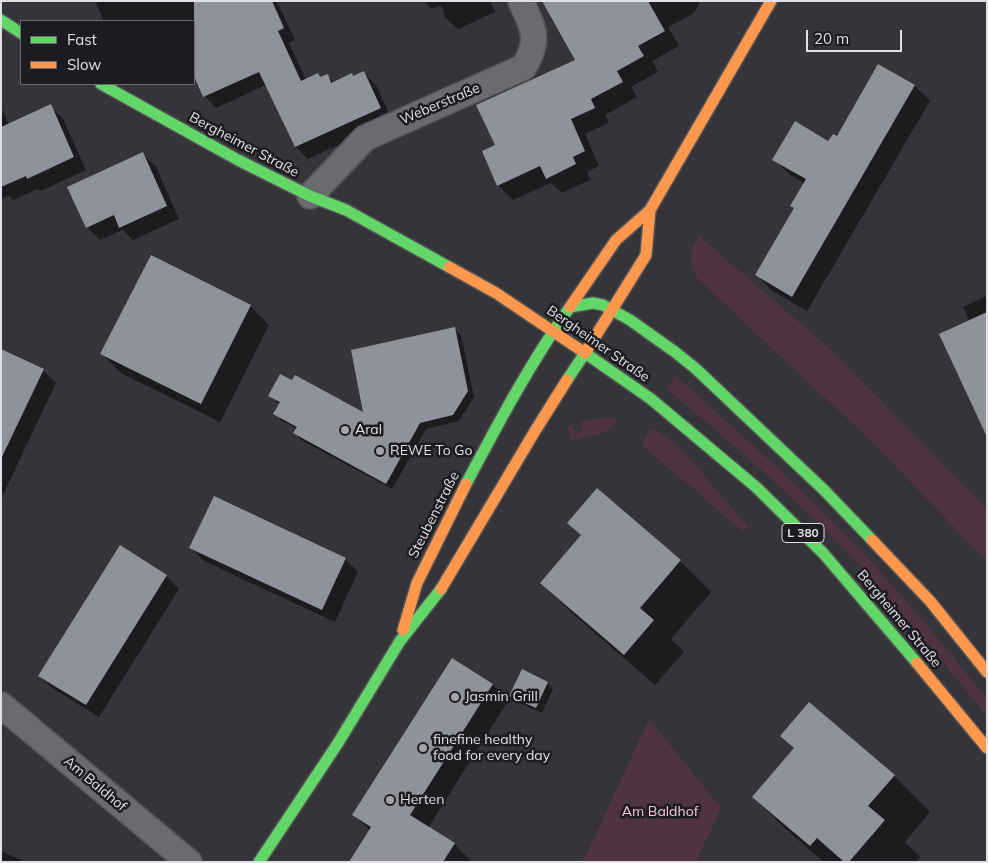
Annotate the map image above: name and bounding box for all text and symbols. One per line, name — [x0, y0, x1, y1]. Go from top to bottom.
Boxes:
legend — [20, 20, 195, 85]
scale bar — [808, 20, 904, 52]
text: 20 m — [814, 29, 849, 48]
text: Fast — [67, 30, 97, 49]
text: Slow — [67, 55, 101, 74]
street label: Weberstraße — [398, 80, 482, 128]
street label: Bergheimer Straße — [186, 109, 302, 181]
street label: Bergheimer Straße — [543, 302, 653, 386]
place label: Aral — [355, 422, 382, 438]
marker: Aral — [339, 424, 351, 436]
place label: REWE To Go — [390, 443, 473, 459]
marker: REWE To Go — [374, 445, 386, 457]
street label: Steubenstraße — [405, 469, 463, 561]
road number: L 380 — [782, 524, 824, 542]
street label: Bergheimer Straße — [853, 567, 945, 671]
place label: Jasmin Grill — [465, 689, 538, 705]
marker: Jasmin Grill — [449, 691, 461, 703]
place label: finefine healthy food for every day — [433, 732, 550, 764]
marker: finefine healthy food for every day — [417, 742, 429, 754]
street label: Am Baldhof — [60, 753, 130, 815]
place label: Herten — [400, 792, 444, 808]
marker: Herten — [384, 794, 396, 806]
park label: Am Baldhof — [622, 804, 698, 820]

